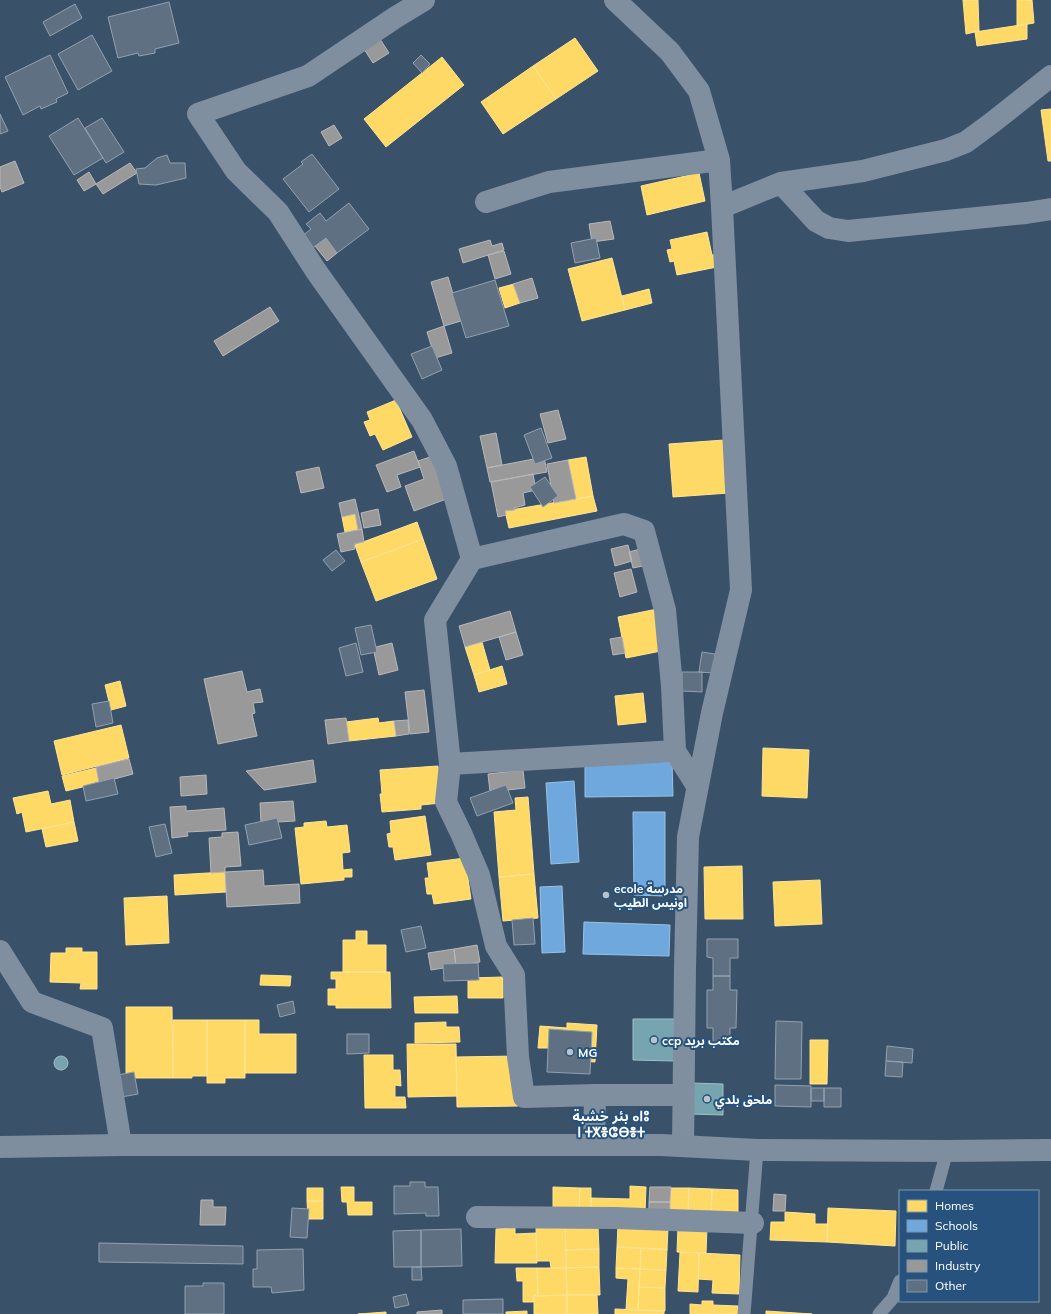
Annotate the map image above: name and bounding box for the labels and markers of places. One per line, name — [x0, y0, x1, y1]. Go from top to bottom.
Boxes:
place label: ecole مدرسة اونيس الطيب — [614, 881, 687, 910]
marker: ecole مدرسة اونيس الطيب — [601, 890, 611, 900]
place label: ccp مكتب بريد — [662, 1033, 740, 1048]
marker: ccp مكتب بريد — [649, 1035, 659, 1045]
place label: MG — [578, 1045, 597, 1060]
marker: MG — [565, 1047, 575, 1057]
place label: ملحق بلدي — [715, 1092, 772, 1109]
marker: ملحق بلدي — [702, 1094, 712, 1104]

